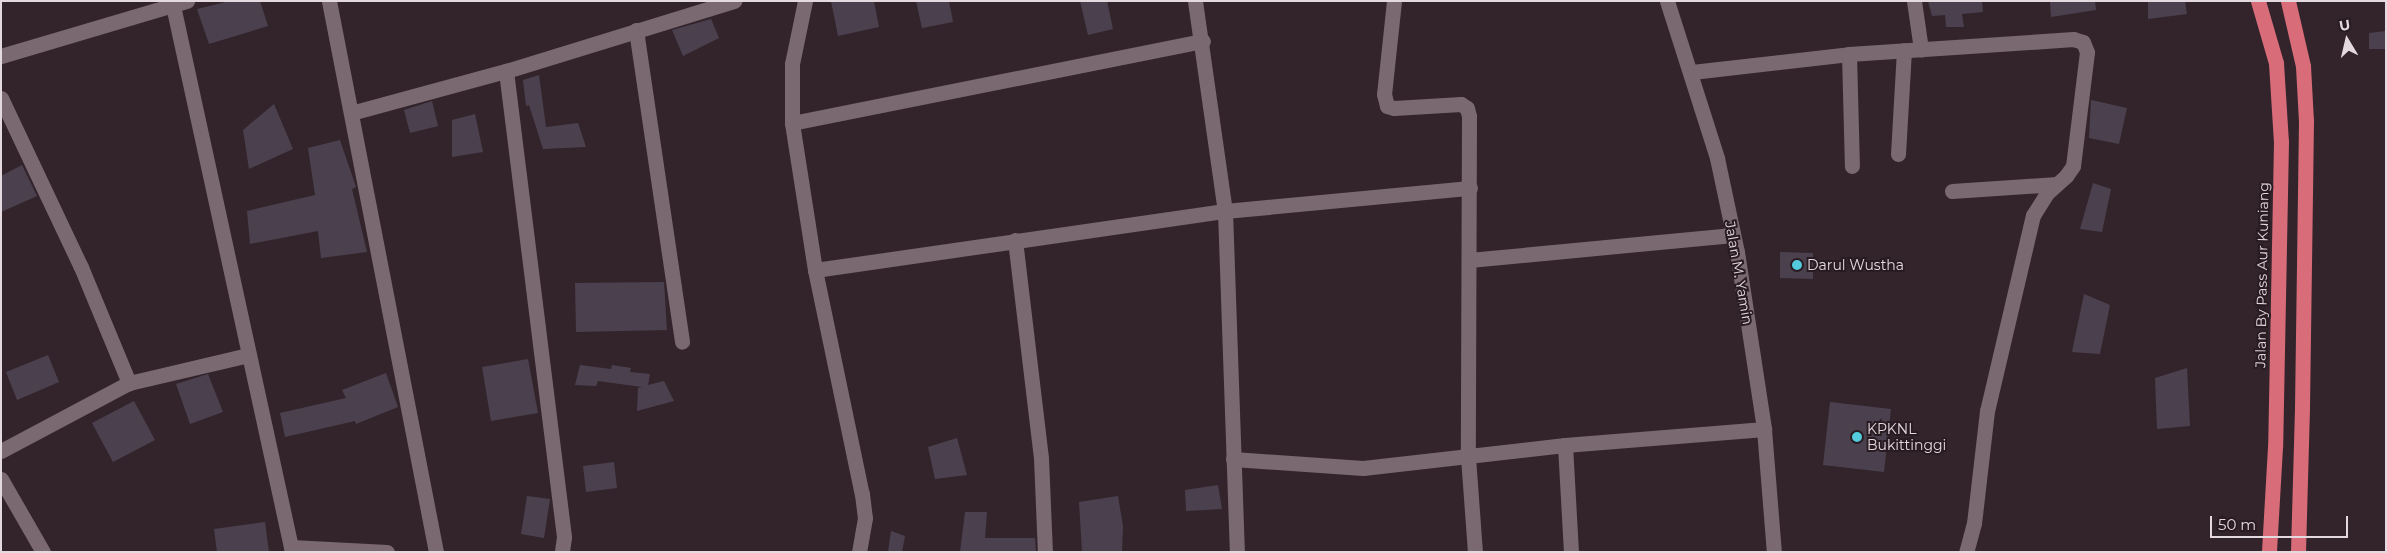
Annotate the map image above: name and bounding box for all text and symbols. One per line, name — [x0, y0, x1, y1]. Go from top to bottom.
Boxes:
north arrow — [2322, 15, 2372, 65]
text: U — [2338, 15, 2352, 35]
street label: Jalan By Pass Aur Kuniang — [2252, 182, 2272, 368]
street label: Jalan M. Yamin — [1722, 220, 1756, 326]
place label: Darul Wustha — [1807, 257, 1904, 273]
marker: Darul Wustha — [1791, 259, 1803, 271]
place label: KPKNL Bukittinggi — [1867, 421, 1946, 454]
marker: KPKNL Bukittinggi — [1851, 431, 1863, 443]
scale bar — [2212, 506, 2350, 538]
text: 50 m — [2218, 515, 2256, 534]

